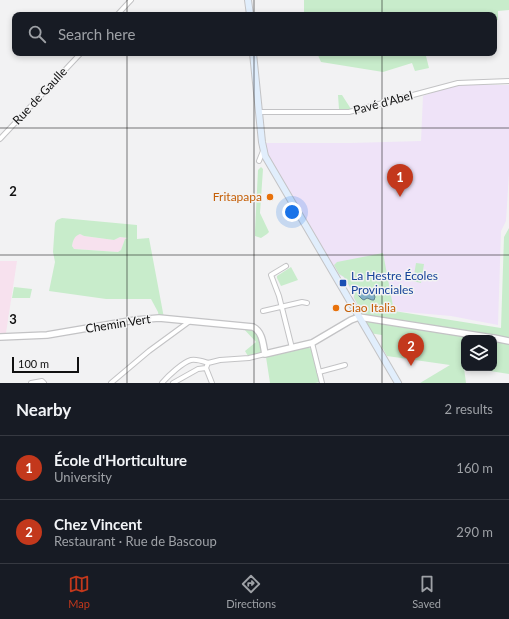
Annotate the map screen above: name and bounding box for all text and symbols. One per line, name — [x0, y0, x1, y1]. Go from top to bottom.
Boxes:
search box — [12, 12, 497, 56]
icon: search — [26, 23, 48, 45]
text: Search here — [58, 25, 135, 43]
street label: Rue de Gaulle — [9, 64, 70, 127]
street label: Pavé d'Abel — [352, 87, 414, 118]
pin: 1 — [387, 164, 413, 197]
text: 2 — [9, 183, 17, 199]
place label: Fritapapa — [213, 189, 262, 204]
marker: Fritapapa — [265, 192, 275, 202]
your location — [282, 202, 302, 222]
place label: La Hestre Écoles Provinciales — [351, 268, 438, 297]
marker: La Hestre Écoles Provinciales — [338, 278, 348, 288]
place label: Ciao Italia — [344, 300, 396, 315]
marker: Ciao Italia — [331, 303, 341, 313]
text: 3 — [9, 311, 17, 327]
street label: Chemin Vert — [84, 311, 152, 336]
pin: 2 — [398, 333, 424, 366]
map controls — [461, 335, 497, 371]
button: layers — [461, 335, 497, 371]
scale bar — [12, 355, 79, 374]
text: 100 m — [18, 357, 49, 370]
text: Nearby — [16, 399, 71, 420]
text: 2 results — [445, 401, 493, 417]
text: École d'Horticulture — [54, 451, 187, 469]
text: 1 — [25, 460, 33, 476]
text: 160 m — [456, 460, 493, 476]
text: University — [54, 469, 112, 485]
text: Chez Vincent — [54, 515, 142, 533]
text: 2 — [25, 524, 33, 540]
text: 290 m — [456, 524, 493, 540]
text: Restaurant · Rue de Bascoup — [54, 533, 217, 549]
tab: Map — [68, 573, 90, 610]
tab: Directions — [226, 573, 276, 610]
tab: Saved — [412, 573, 441, 610]

